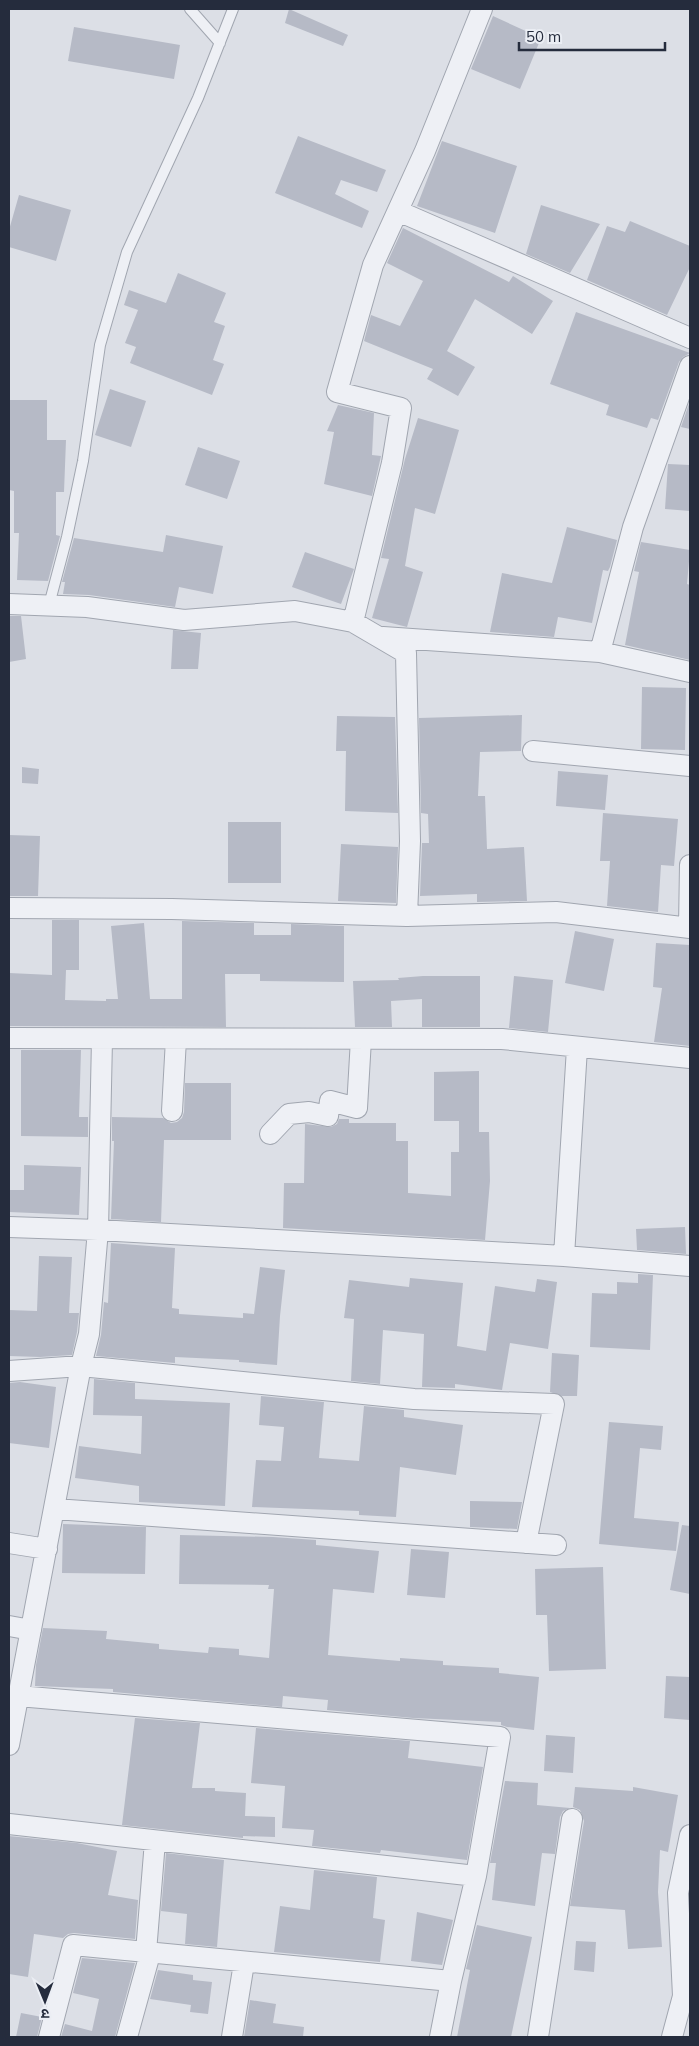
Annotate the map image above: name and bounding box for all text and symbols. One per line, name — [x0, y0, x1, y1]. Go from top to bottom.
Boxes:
scale bar — [519, 20, 665, 52]
text: 50 m — [526, 27, 561, 46]
north arrow — [20, 1976, 70, 2026]
text: उ — [40, 2005, 49, 2023]

